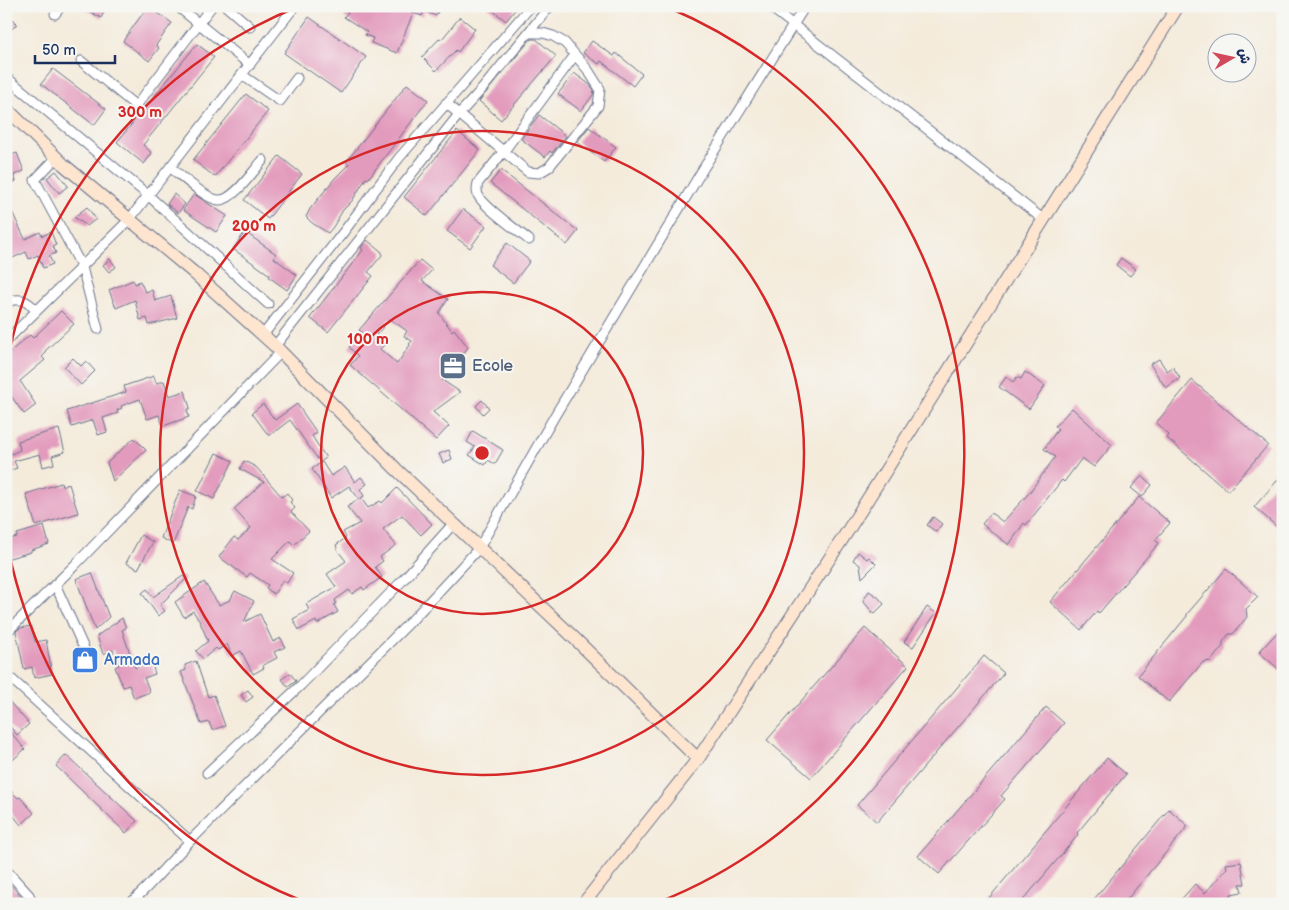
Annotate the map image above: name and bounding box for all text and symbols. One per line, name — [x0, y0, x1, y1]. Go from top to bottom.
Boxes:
scale bar — [35, 32, 115, 64]
north arrow — [1206, 32, 1256, 82]
text: 50 m — [42, 41, 76, 60]
text: ش — [1235, 47, 1254, 65]
text: 300 m — [118, 103, 162, 122]
text: 200 m — [232, 217, 276, 236]
text: 100 m — [347, 330, 389, 349]
office icon: Ecole — [438, 351, 468, 381]
place label: Ecole — [472, 357, 514, 376]
centre of rings — [473, 444, 491, 462]
shop icon: Armada — [70, 645, 100, 675]
place label: Armada — [104, 651, 160, 670]

